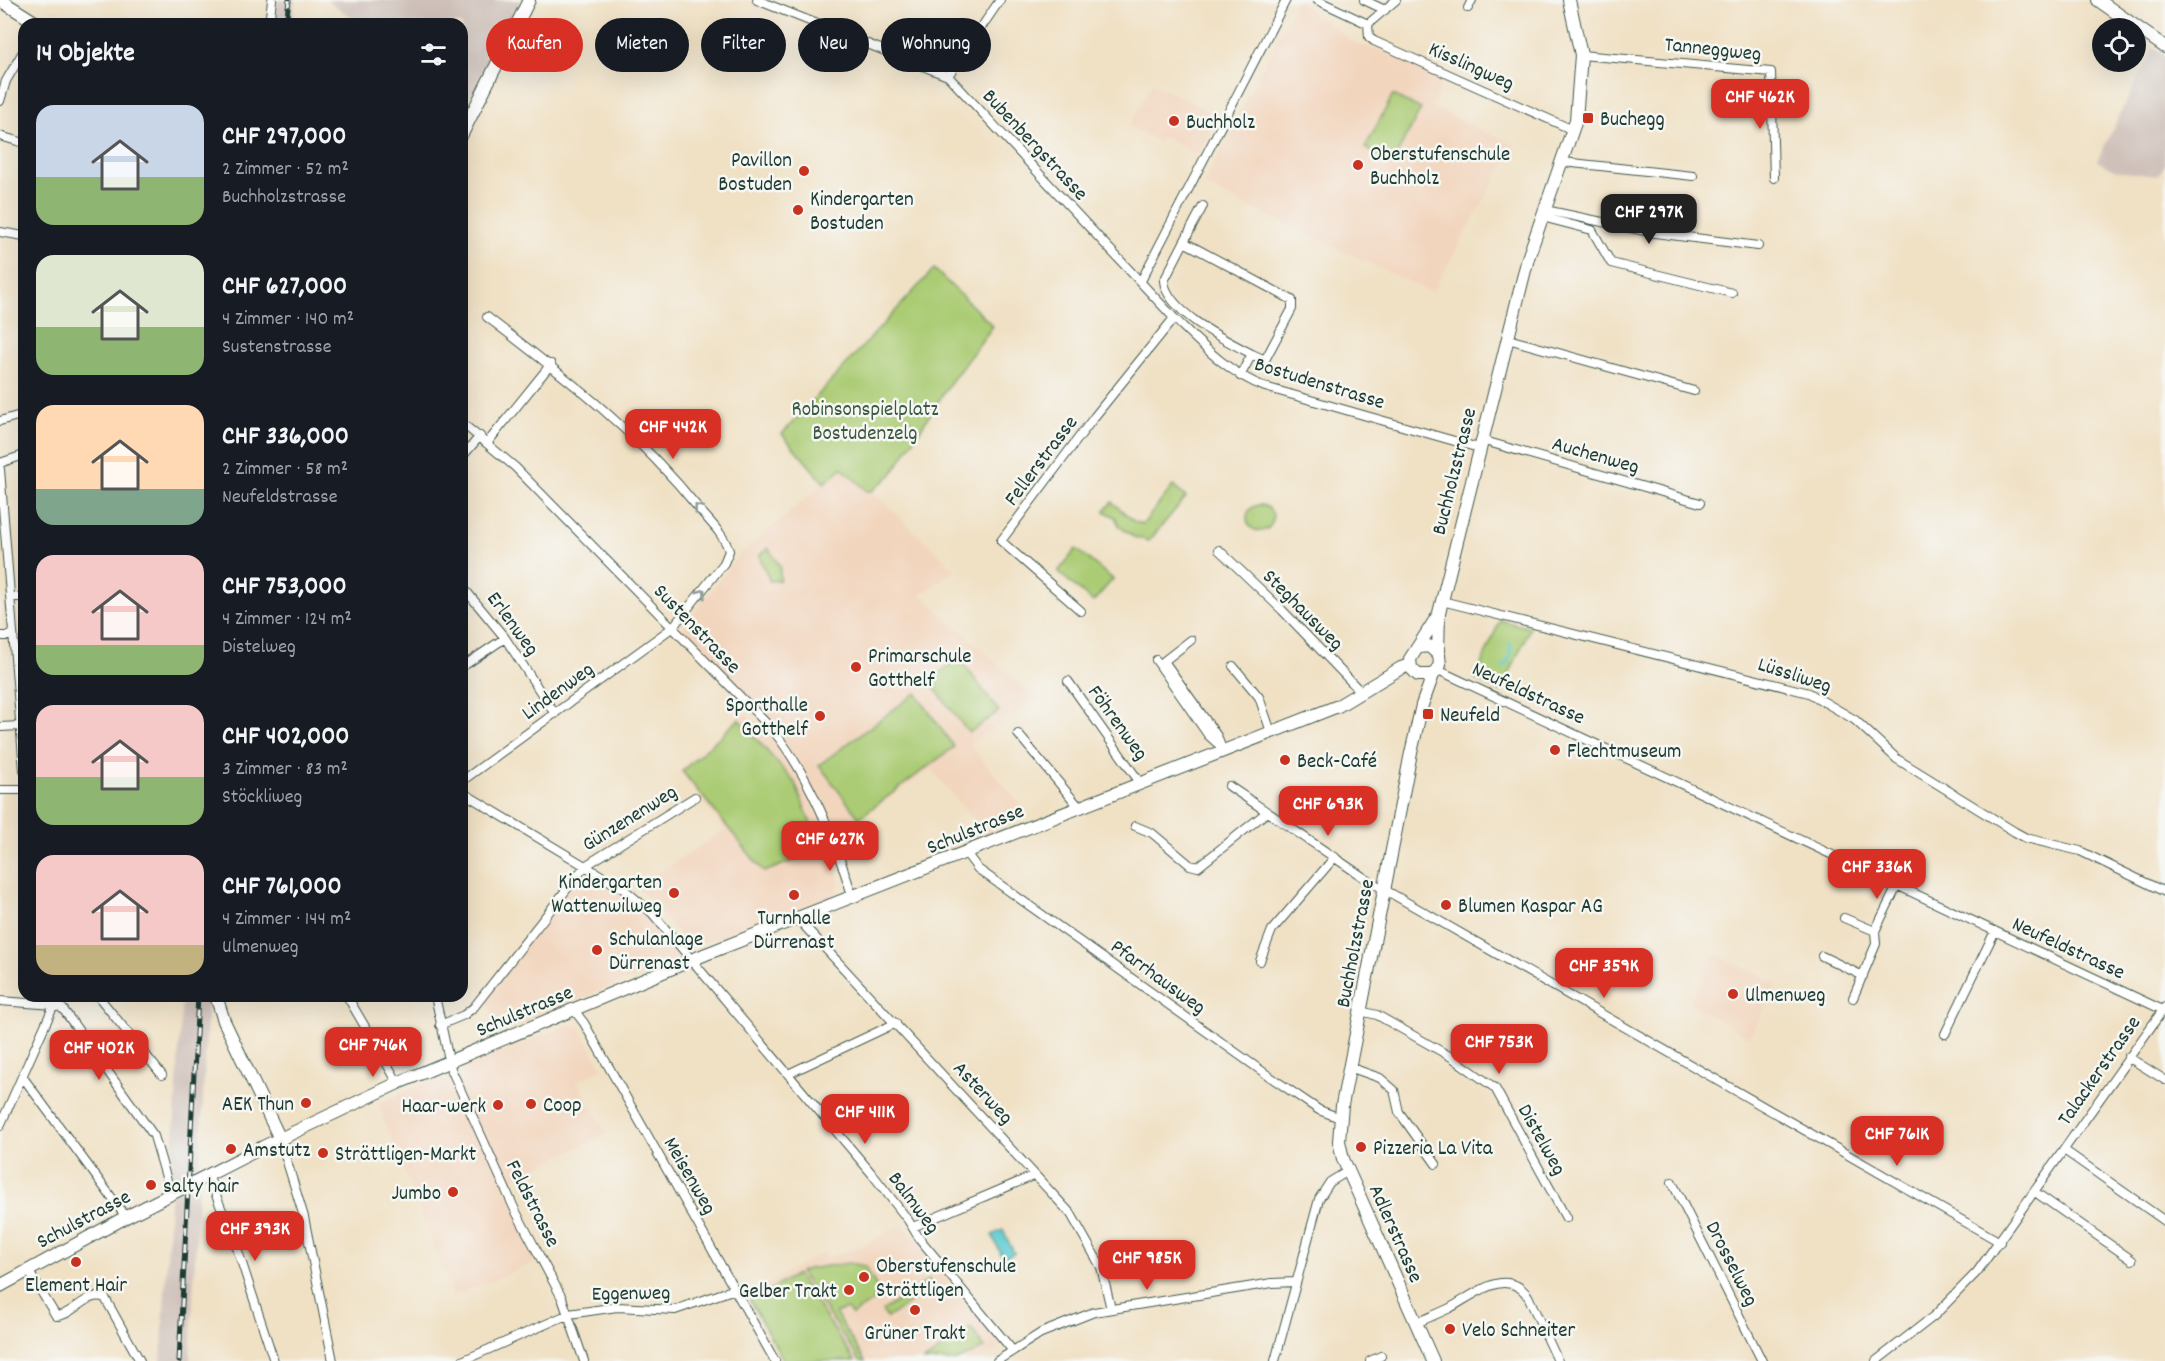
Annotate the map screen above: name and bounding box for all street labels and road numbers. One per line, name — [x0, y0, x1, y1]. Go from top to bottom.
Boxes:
street label: Tanneggweg — [1663, 31, 1763, 71]
street label: Kisslingweg — [1423, 36, 1518, 100]
street label: Bubenbergstrasse — [974, 83, 1094, 209]
street label: Bostudenstrasse — [1250, 351, 1388, 419]
street label: Buchholzstrasse — [1426, 405, 1486, 539]
street label: Fellerstrasse — [998, 410, 1087, 513]
street label: Auchenweg — [1548, 430, 1642, 484]
street label: Steghausweg — [1254, 563, 1350, 659]
street label: Sustenstrasse — [645, 578, 747, 682]
street label: Erlenweg — [478, 586, 545, 663]
street label: Lüssliweg — [1753, 651, 1835, 703]
street label: Neufeldstrasse — [1469, 655, 1589, 729]
street label: Lindenweg — [516, 656, 601, 729]
street label: Föhrenweg — [1079, 680, 1154, 768]
street label: Günzenenweg — [577, 778, 684, 861]
street label: Schulstrasse — [923, 798, 1029, 864]
street label: Buchholzstrasse — [1330, 877, 1384, 1010]
street label: Neufeldstrasse — [2006, 910, 2129, 989]
street label: Pfarrhausweg — [1103, 933, 1211, 1023]
street label: Schulstrasse — [472, 979, 578, 1047]
street label: Talackerstrasse — [2051, 1011, 2150, 1133]
street label: Asterweg — [945, 1056, 1019, 1132]
street label: Distelweg — [1508, 1099, 1572, 1182]
street label: Meisenweg — [654, 1132, 723, 1221]
street label: Feldstrasse — [496, 1155, 566, 1253]
street label: Balmweg — [879, 1166, 946, 1241]
street label: Adlerstrasse — [1359, 1180, 1429, 1288]
street label: Schulstrasse — [32, 1183, 137, 1258]
street label: Drosselweg — [1696, 1217, 1765, 1312]
street label: Eggenweg — [591, 1279, 671, 1311]

